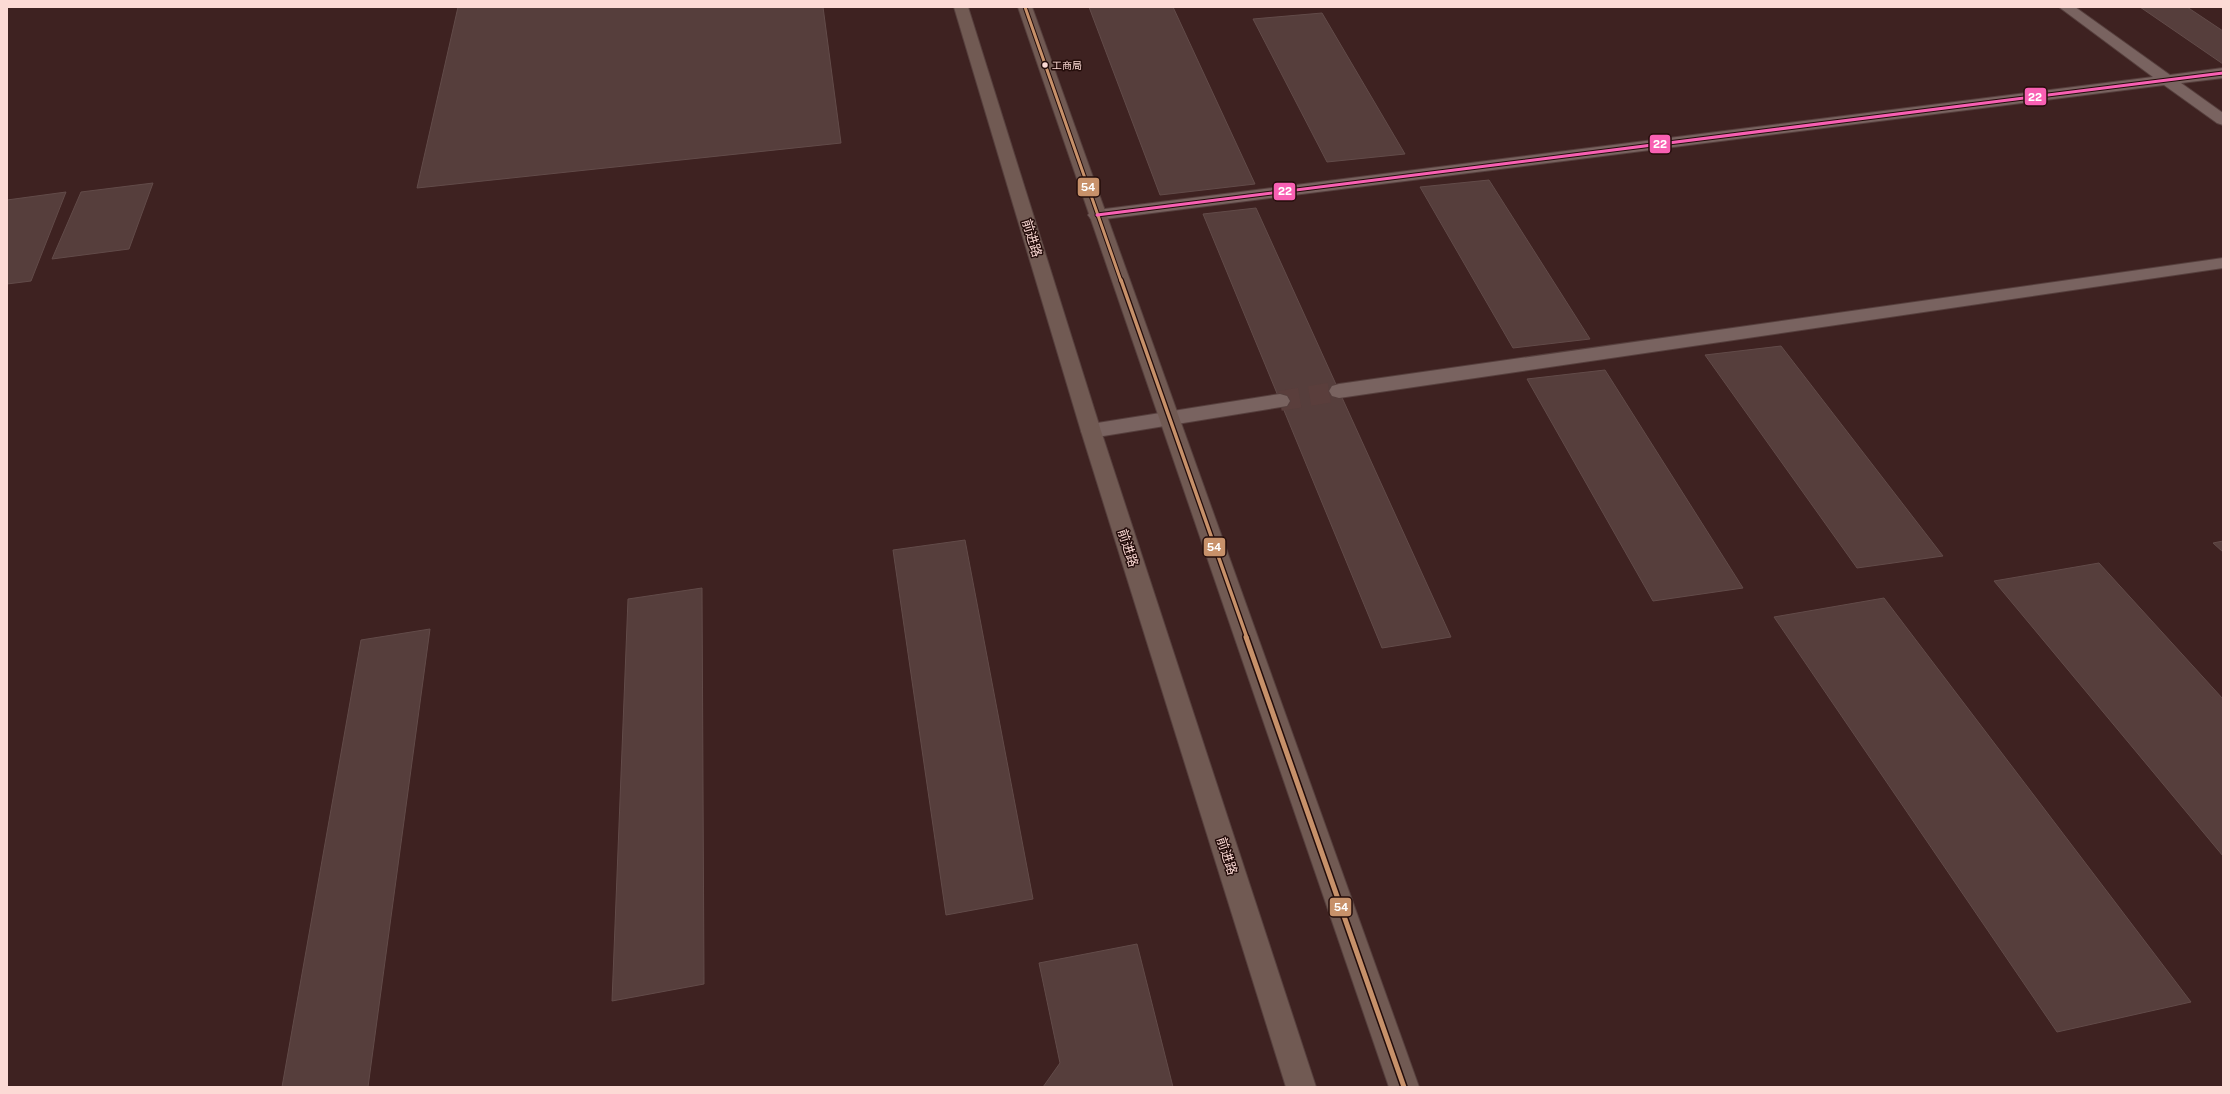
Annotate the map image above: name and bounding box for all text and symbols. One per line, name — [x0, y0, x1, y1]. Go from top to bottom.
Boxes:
place label: 工商局 — [1052, 59, 1082, 71]
marker: 工商局 — [1040, 60, 1050, 70]
line badge: 22 — [2024, 87, 2047, 106]
text: 22 — [2028, 91, 2042, 103]
line badge: 22 — [1649, 134, 1671, 154]
text: 22 — [1653, 138, 1667, 150]
line badge: 54 — [1077, 177, 1100, 197]
text: 54 — [1081, 181, 1095, 193]
line badge: 22 — [1273, 182, 1296, 201]
text: 22 — [1278, 185, 1292, 197]
street label: 前进路 — [1019, 217, 1045, 259]
street label: 前进路 — [1115, 527, 1141, 569]
line badge: 54 — [1203, 537, 1226, 557]
text: 54 — [1207, 541, 1221, 553]
street label: 前进路 — [1214, 835, 1240, 877]
line badge: 54 — [1329, 897, 1352, 917]
text: 54 — [1334, 901, 1348, 913]

